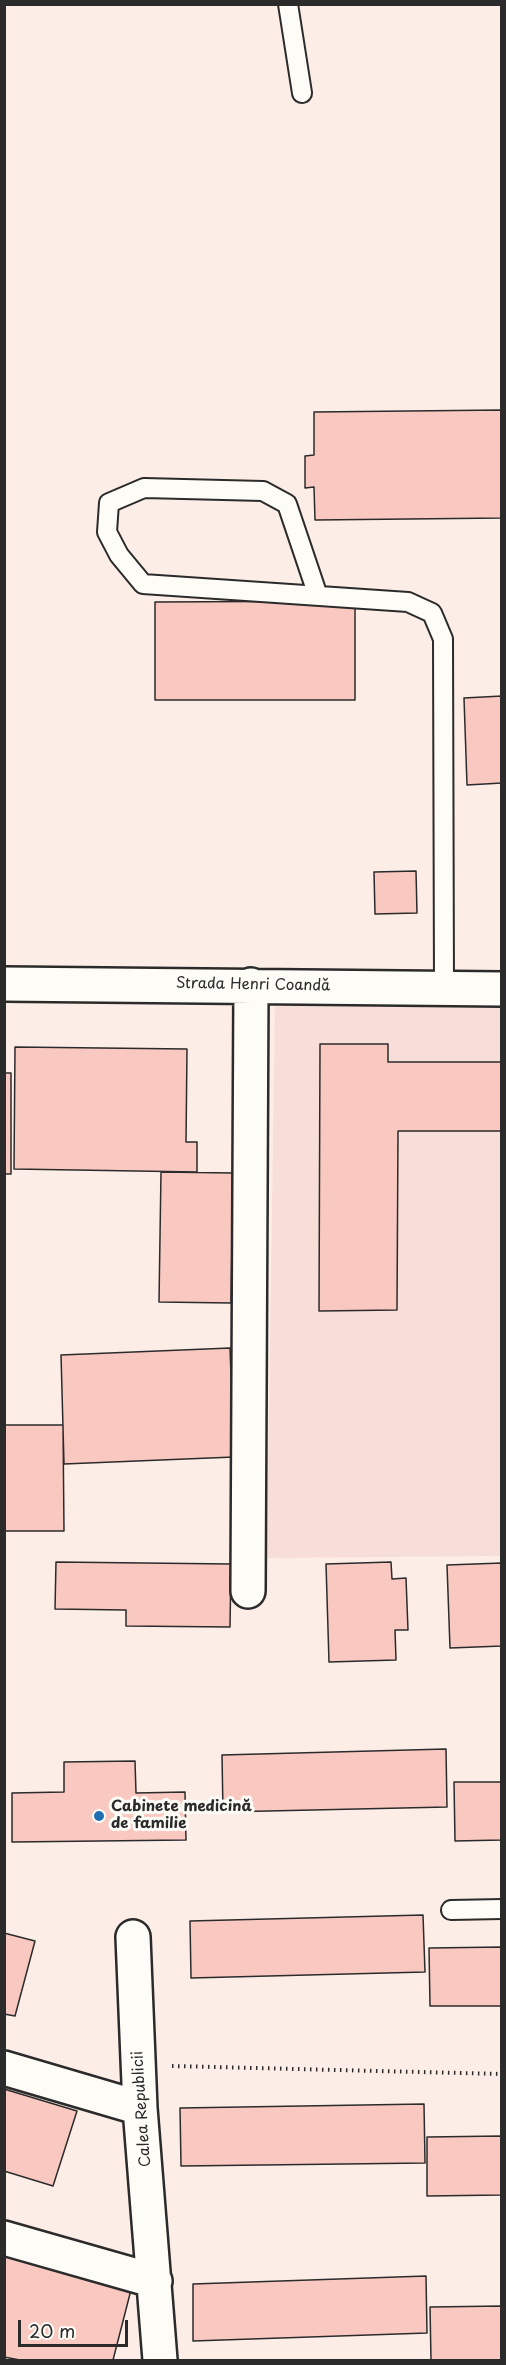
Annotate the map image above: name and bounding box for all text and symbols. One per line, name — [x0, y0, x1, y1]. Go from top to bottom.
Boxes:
street label: Strada Henri Coandă — [176, 975, 330, 995]
place label: Cabinete medicină de familie — [111, 1798, 252, 1833]
marker: Cabinete medicină de familie — [92, 1809, 106, 1823]
street label: Calea Republicii — [129, 2050, 155, 2168]
scale bar — [21, 2308, 130, 2346]
text: 20 m — [29, 2317, 75, 2344]

